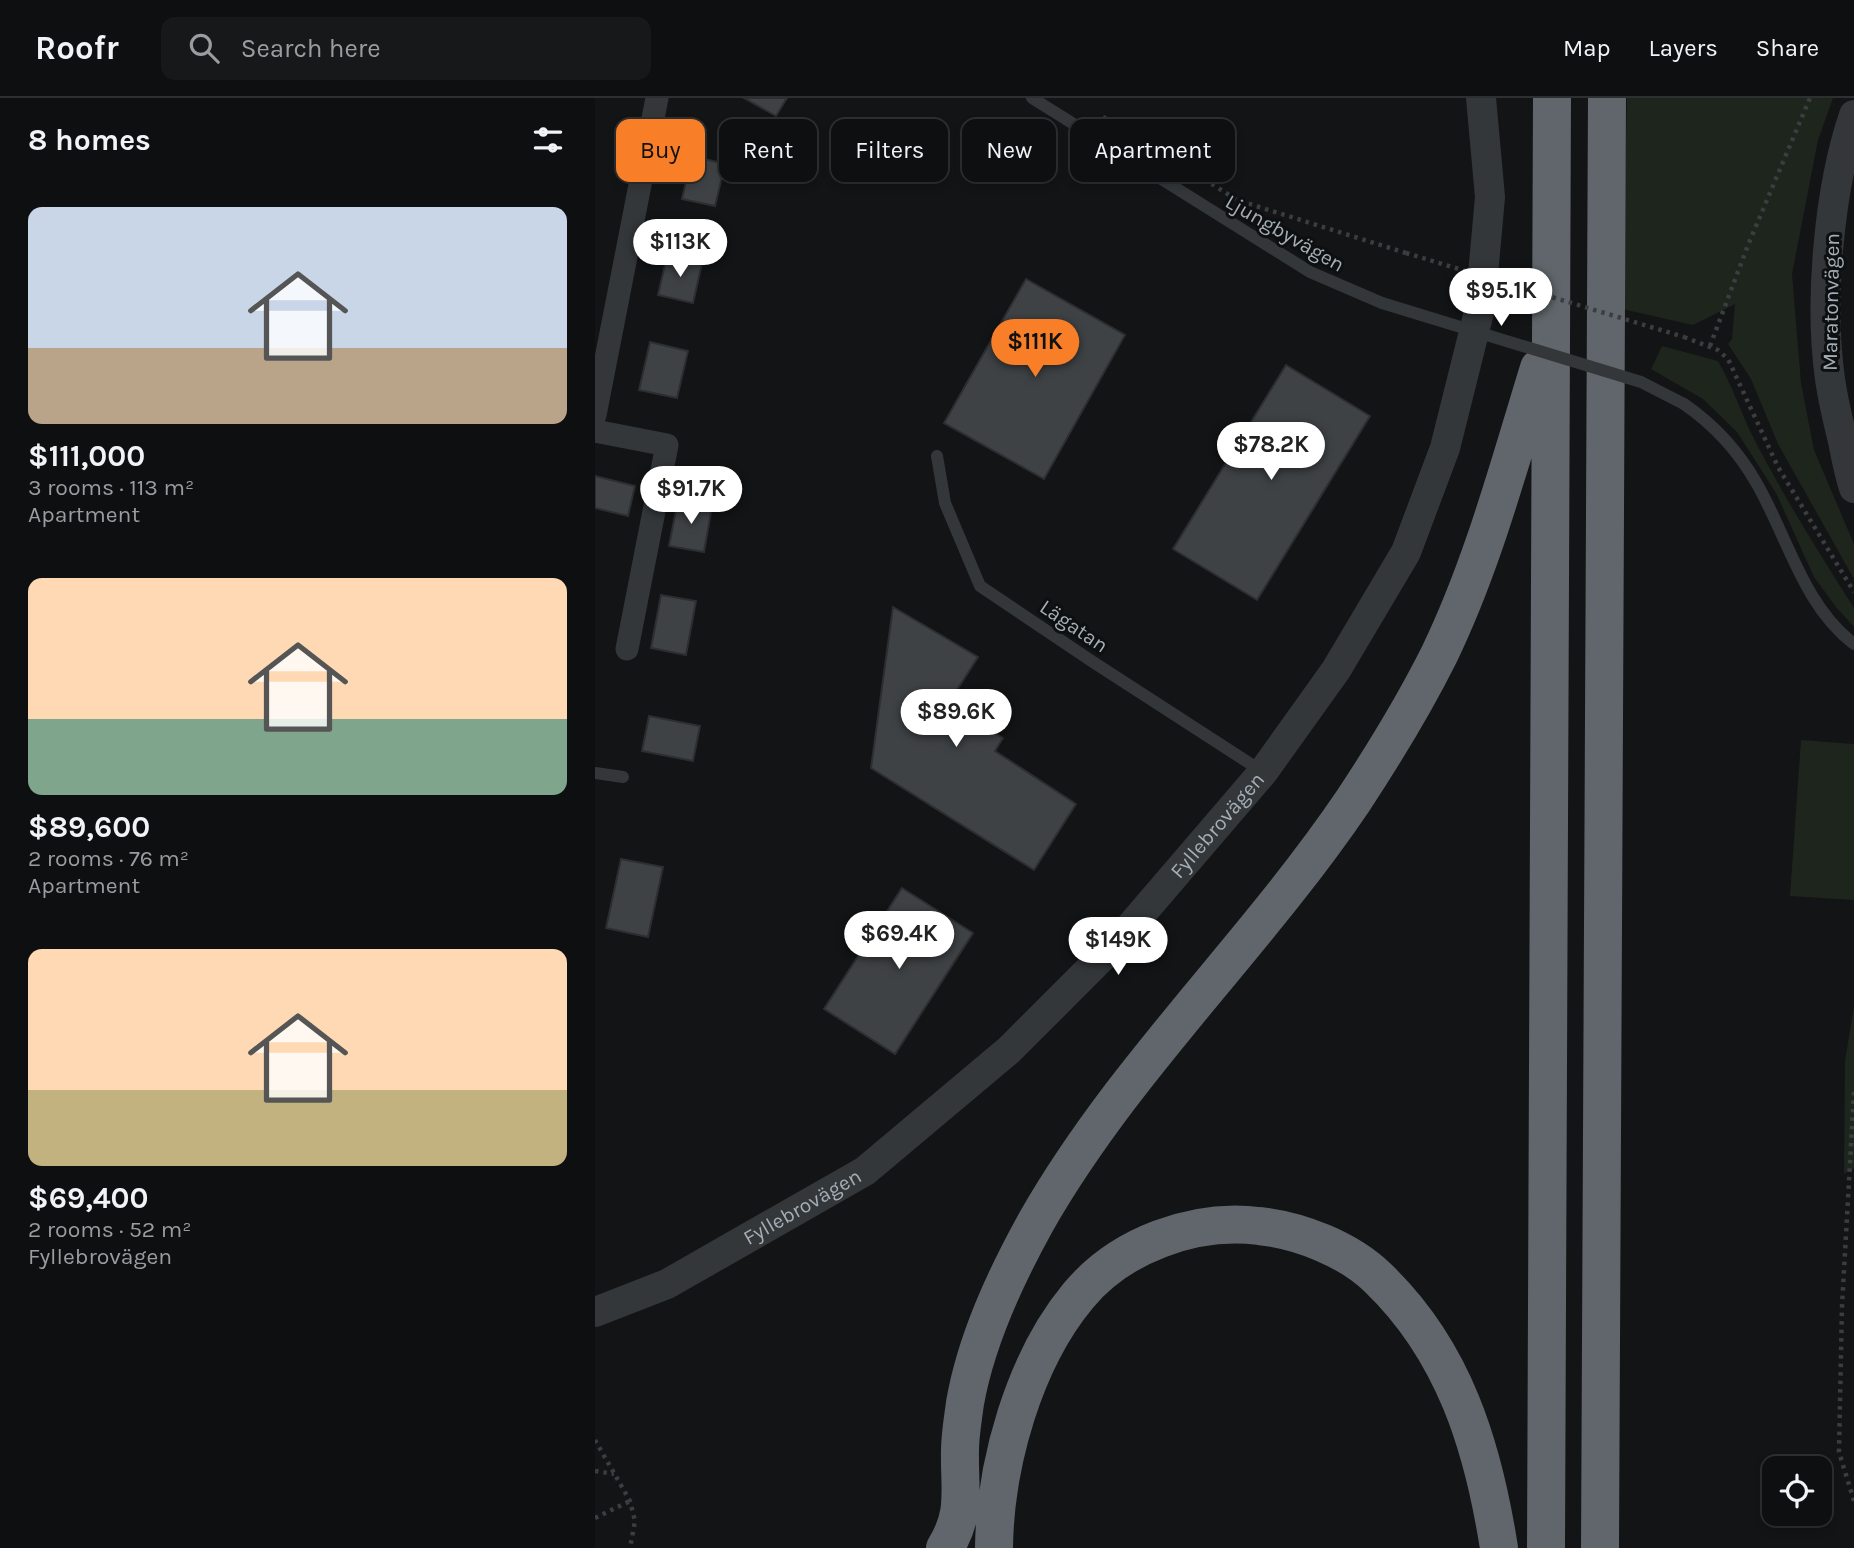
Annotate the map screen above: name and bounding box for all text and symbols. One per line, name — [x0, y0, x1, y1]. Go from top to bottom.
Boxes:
search box — [161, 17, 651, 80]
text: Roofr — [35, 29, 119, 67]
icon: search — [185, 29, 223, 67]
text: Search here — [241, 33, 381, 64]
text: Map — [1563, 34, 1611, 62]
text: Layers — [1649, 34, 1718, 62]
text: Share — [1756, 34, 1819, 62]
chip: Buy — [616, 119, 705, 182]
chip: Rent — [719, 119, 817, 182]
chip: Filters — [831, 119, 948, 182]
chip: New — [962, 119, 1056, 182]
chip: Apartment — [1070, 119, 1235, 182]
icon: filters — [529, 121, 567, 159]
text: 8 homes — [28, 122, 151, 158]
street label: Ljungbyvägen — [1221, 189, 1349, 277]
pin: $113K — [631, 220, 729, 279]
text: $113K — [649, 228, 711, 255]
street label: Maratonvägen — [1818, 233, 1844, 371]
icon: home — [235, 253, 361, 379]
pin: $95.1K — [1444, 268, 1558, 328]
text: $95.1K — [1465, 277, 1537, 304]
pin: $111K — [986, 320, 1084, 379]
text: $111K — [1007, 328, 1063, 355]
pin: $78.2K — [1214, 422, 1328, 482]
text: $78.2K — [1233, 431, 1309, 458]
text: $111,000 — [28, 438, 145, 474]
pin: $91.7K — [634, 466, 748, 526]
text: 3 rooms · 113 m² — [28, 474, 194, 501]
text: $91.7K — [656, 475, 726, 502]
text: Apartment — [28, 501, 140, 528]
street label: Lägatan — [1035, 595, 1113, 657]
icon: home — [235, 624, 361, 750]
pin: $89.6K — [899, 690, 1013, 749]
text: $89.6K — [917, 698, 995, 725]
street label: Fyllebrovägen — [1165, 767, 1269, 883]
text: $89,600 — [28, 809, 150, 845]
text: 2 rooms · 76 m² — [28, 845, 189, 872]
text: Apartment — [28, 872, 140, 899]
pin: $69.4K — [842, 912, 956, 971]
pin: $149K — [1069, 918, 1167, 977]
text: $69.4K — [860, 920, 938, 947]
text: $149K — [1085, 926, 1151, 953]
icon: home — [235, 995, 361, 1121]
street label: Fyllebrovägen — [739, 1164, 865, 1250]
text: $69,400 — [28, 1180, 149, 1216]
text: 2 rooms · 52 m² — [28, 1216, 191, 1243]
text: Fyllebrovägen — [28, 1243, 172, 1270]
map controls — [1762, 1456, 1832, 1526]
button: locate — [1762, 1456, 1832, 1526]

